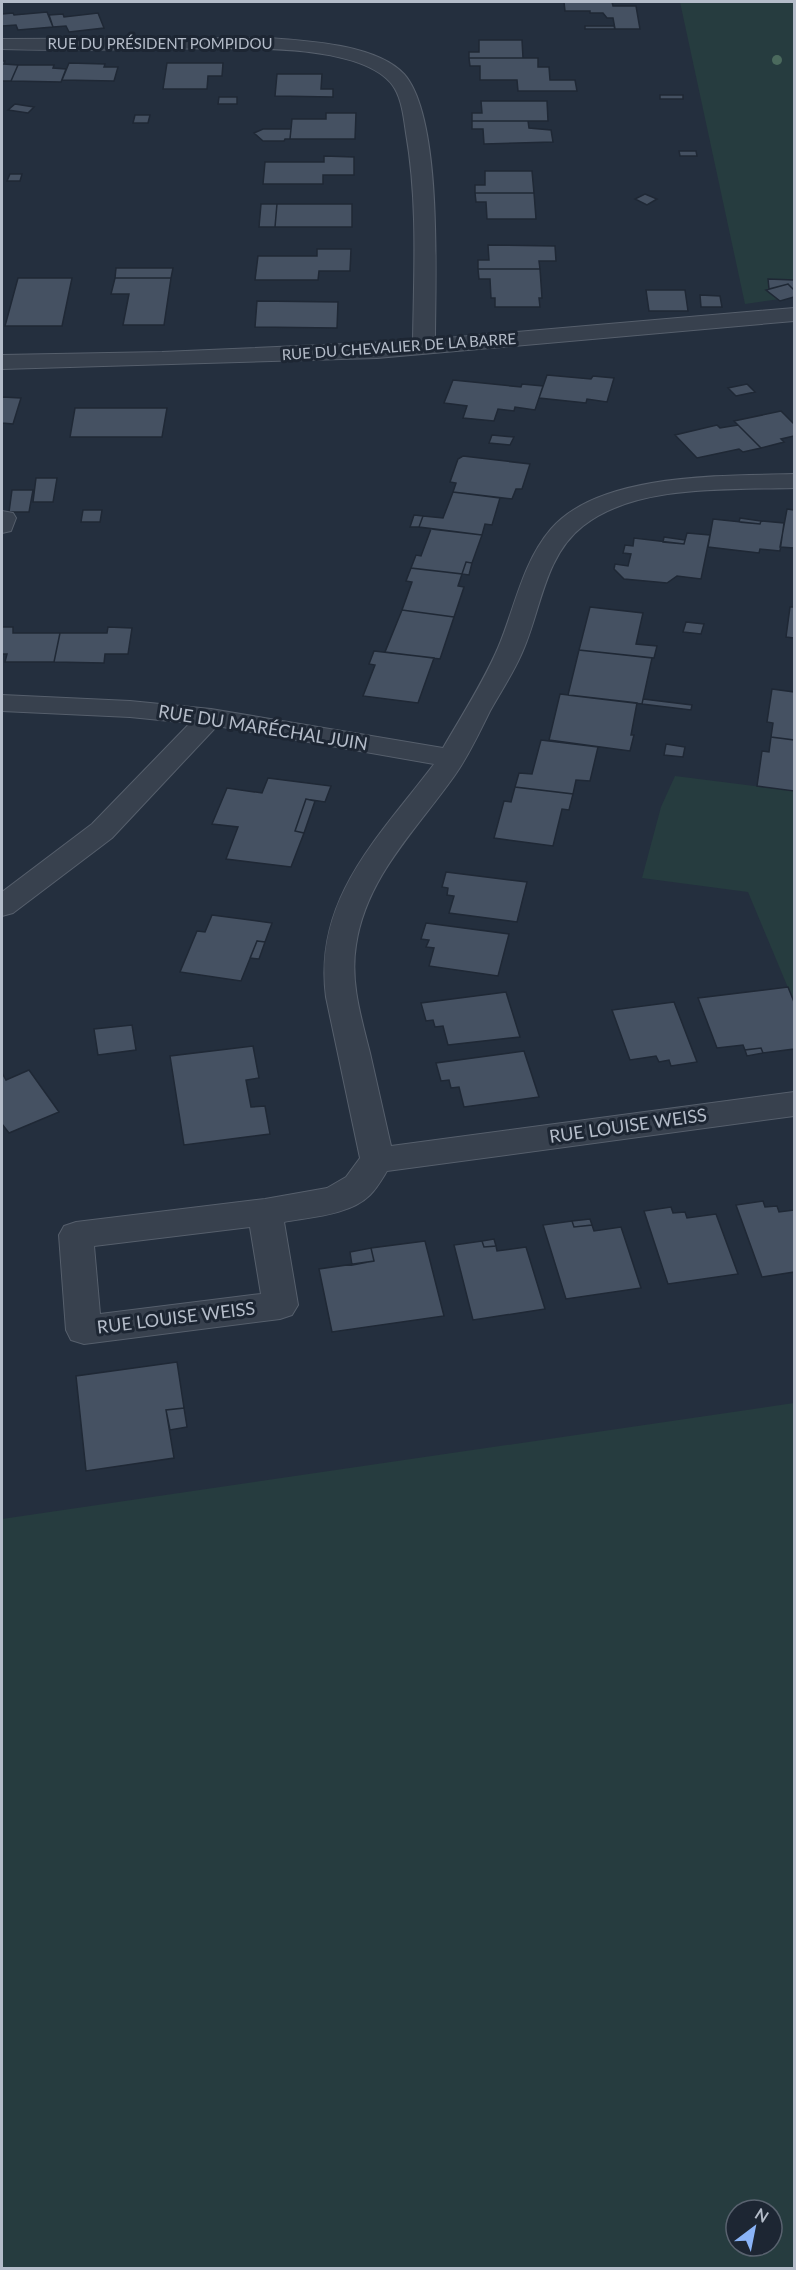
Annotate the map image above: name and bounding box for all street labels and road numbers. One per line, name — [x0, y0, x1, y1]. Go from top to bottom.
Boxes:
street label: RUE DU PRÉSIDENT POMPIDOU — [48, 34, 272, 52]
street label: RUE DU CHEVALIER DE LA BARRE — [281, 329, 517, 363]
street label: RUE DU MARÉCHAL JUIN — [157, 700, 369, 754]
street label: RUE LOUISE WEISS — [548, 1103, 708, 1147]
street label: RUE LOUISE WEISS — [96, 1296, 256, 1338]

